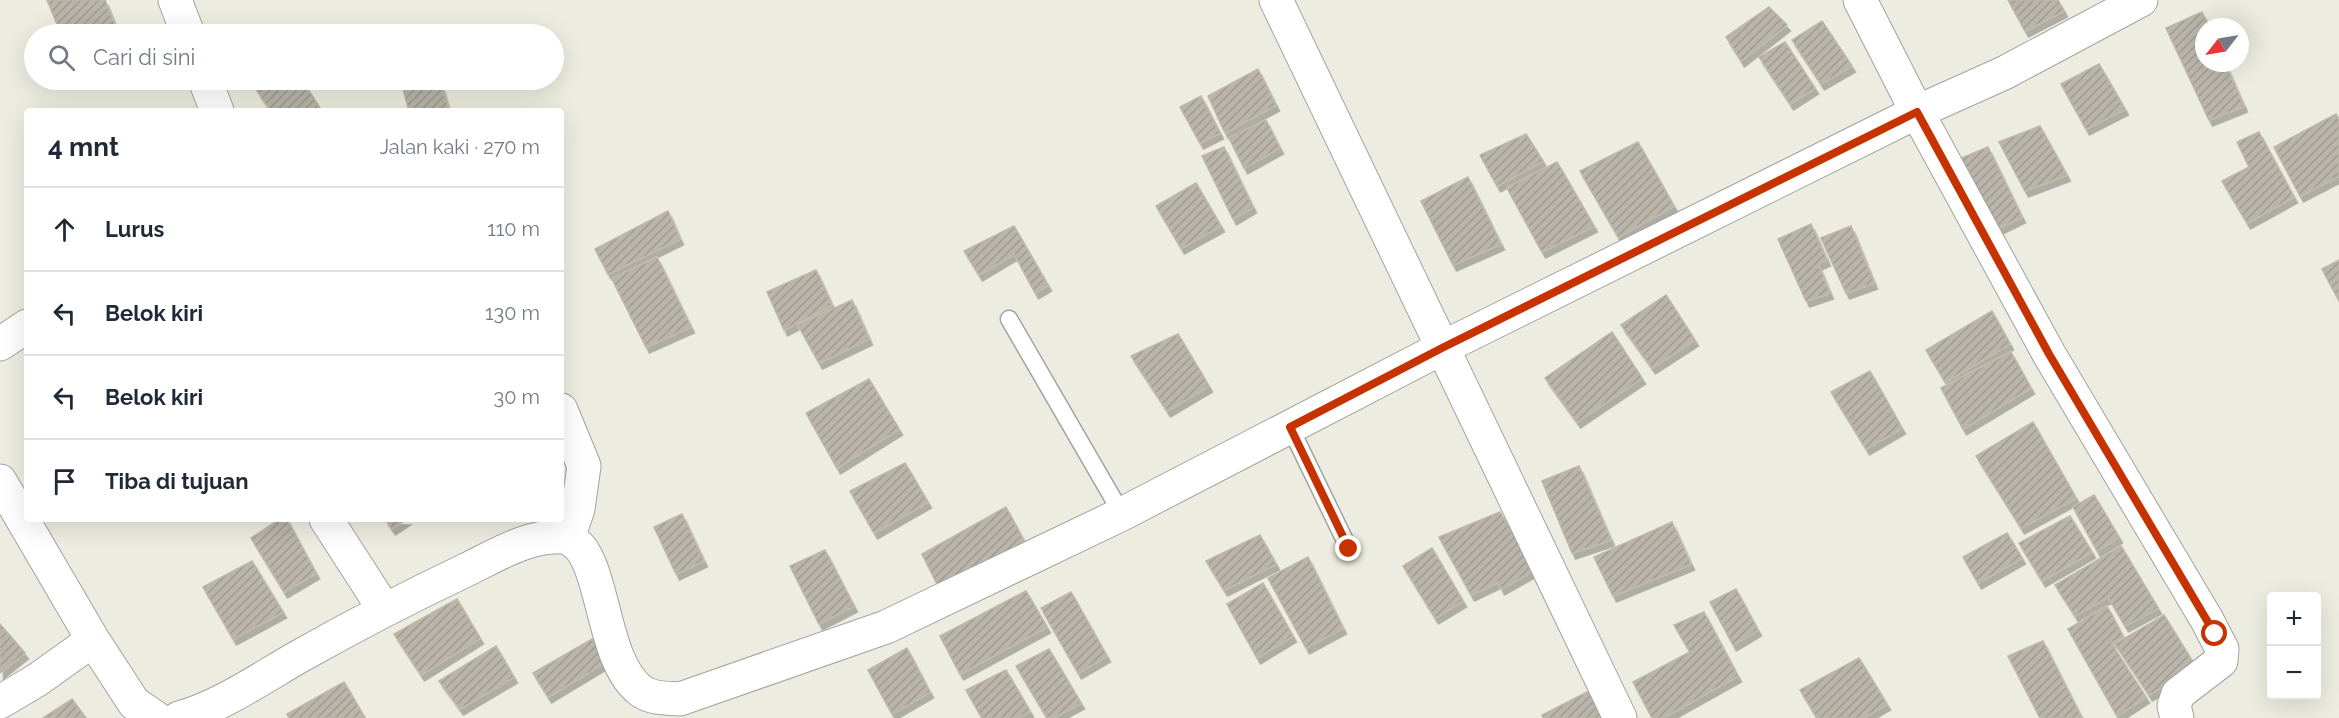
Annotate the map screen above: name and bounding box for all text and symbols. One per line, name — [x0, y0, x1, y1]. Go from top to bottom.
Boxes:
north arrow — [2195, 18, 2249, 72]
search box — [24, 24, 564, 90]
icon: search — [45, 41, 78, 74]
text: Cari di sini — [93, 44, 195, 70]
text: 4 mnt — [48, 132, 119, 162]
text: Jalan kaki · 270 m — [379, 135, 540, 159]
icon: ahead — [48, 213, 81, 246]
text: Lurus — [105, 216, 164, 242]
text: 110 m — [487, 217, 540, 241]
icon: left — [48, 297, 81, 330]
text: Belok kiri — [105, 300, 203, 326]
text: 130 m — [485, 301, 540, 325]
icon: left — [48, 381, 81, 414]
text: Belok kiri — [105, 384, 203, 410]
text: 30 m — [494, 385, 540, 409]
icon: arrive — [48, 465, 81, 498]
text: Tiba di tujuan — [105, 468, 248, 494]
route end — [1335, 535, 1361, 561]
map controls — [2267, 592, 2321, 700]
button: + — [2267, 592, 2321, 646]
route start — [2201, 620, 2227, 646]
button: − — [2267, 646, 2321, 700]

